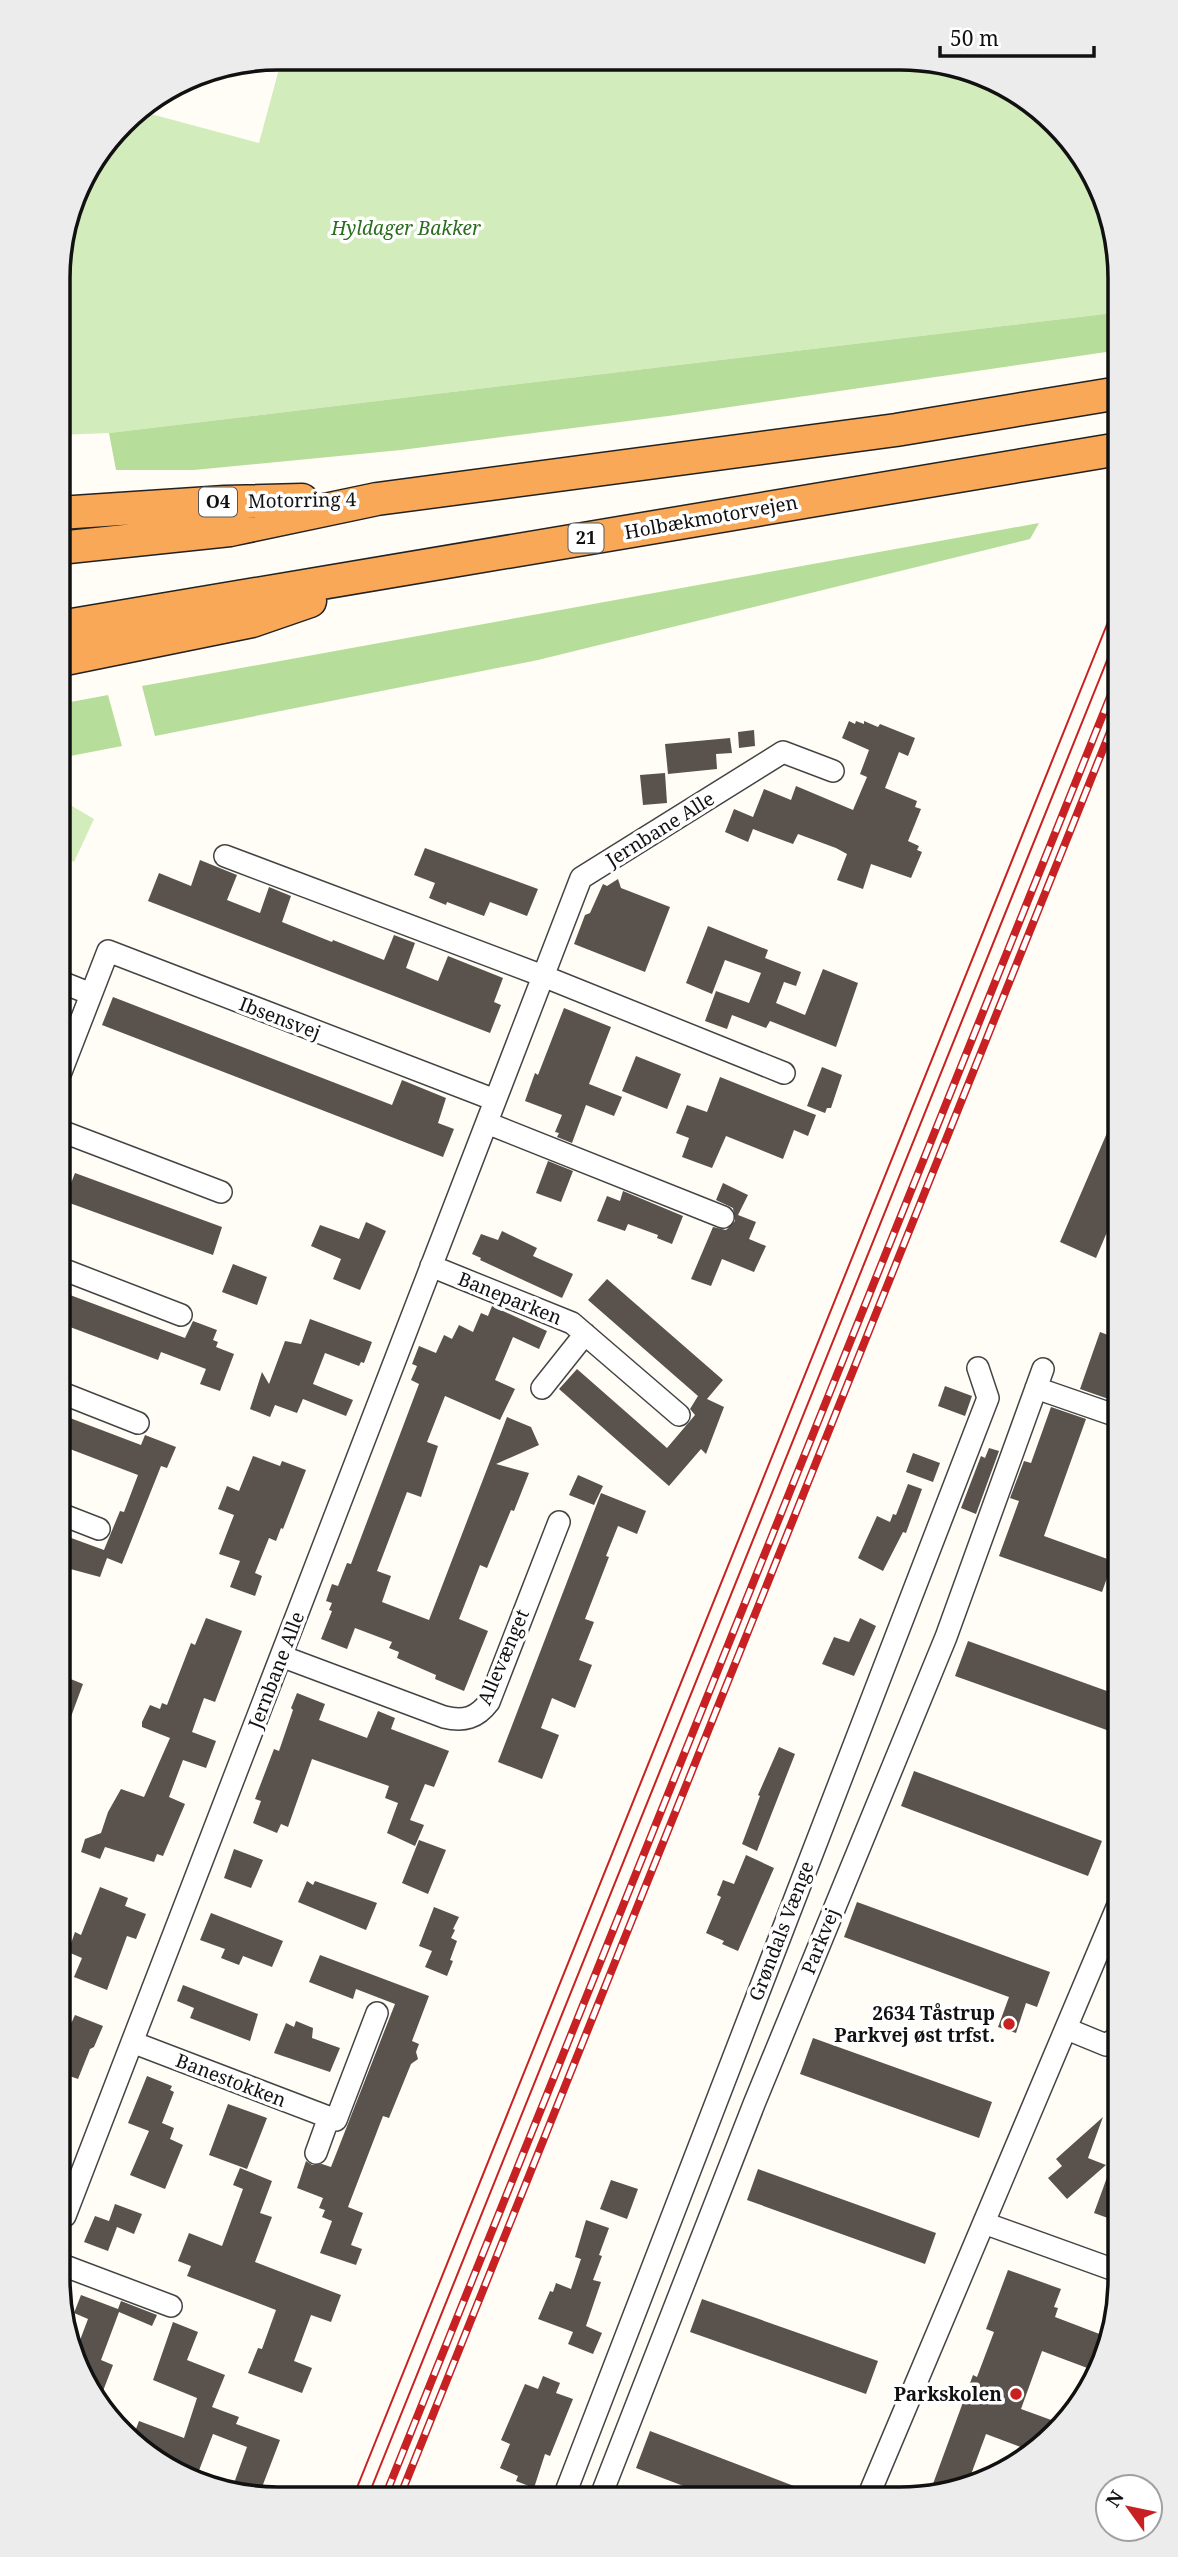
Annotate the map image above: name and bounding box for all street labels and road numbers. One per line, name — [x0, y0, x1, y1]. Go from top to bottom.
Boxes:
street label: Motorring 4 — [248, 486, 357, 514]
road number: O4 — [199, 488, 237, 516]
street label: Holbækmotorvejen — [622, 489, 800, 545]
road number: 21 — [568, 524, 604, 552]
street label: Jernbane Alle — [600, 785, 719, 873]
street label: Ibsensvej — [236, 991, 324, 1045]
street label: Baneparken — [454, 1265, 566, 1331]
street label: Allevænget — [471, 1605, 535, 1709]
street label: Jernbane Alle — [241, 1608, 310, 1733]
street label: Grøndals Vænge — [742, 1857, 820, 2005]
street label: Parkvej — [795, 1904, 845, 1978]
street label: Banestokken — [172, 2047, 290, 2113]

